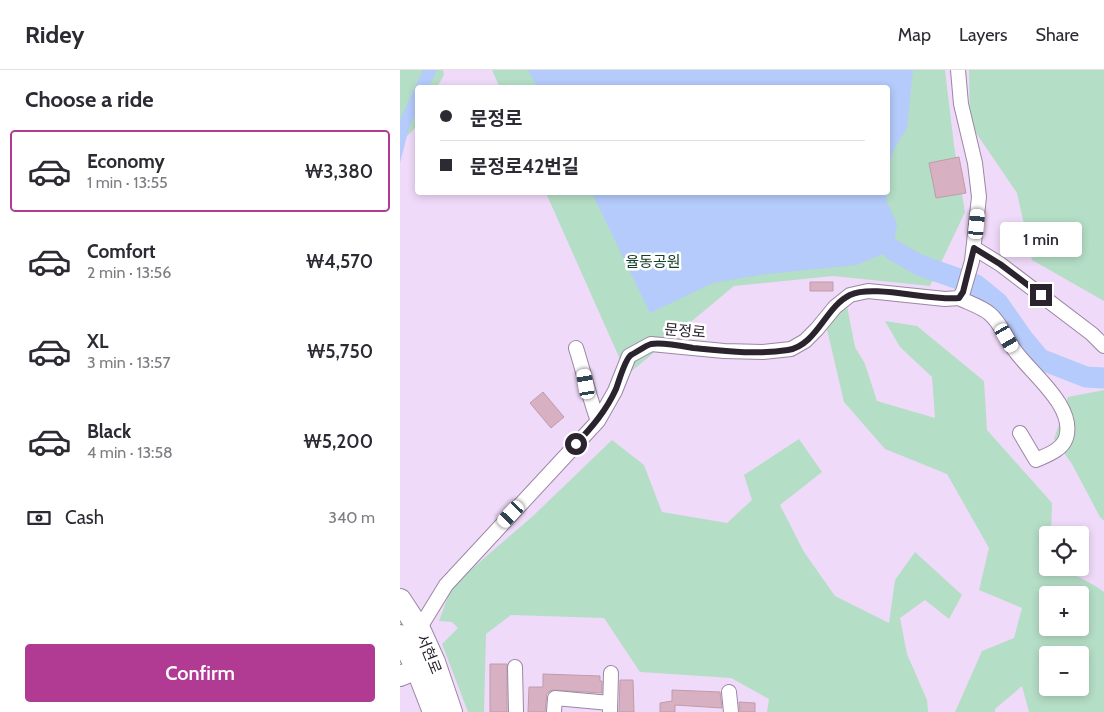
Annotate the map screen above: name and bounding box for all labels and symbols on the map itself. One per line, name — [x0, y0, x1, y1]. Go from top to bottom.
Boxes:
car — [968, 208, 985, 240]
callout: 1 min — [1000, 222, 1082, 258]
park label: 율동공원 — [625, 253, 681, 271]
route end — [1030, 284, 1052, 306]
street label: 문정로 — [664, 320, 706, 342]
car — [993, 321, 1020, 355]
car — [576, 368, 595, 400]
route start — [565, 433, 587, 455]
car — [495, 498, 526, 530]
street label: 서현로 — [413, 631, 445, 677]

